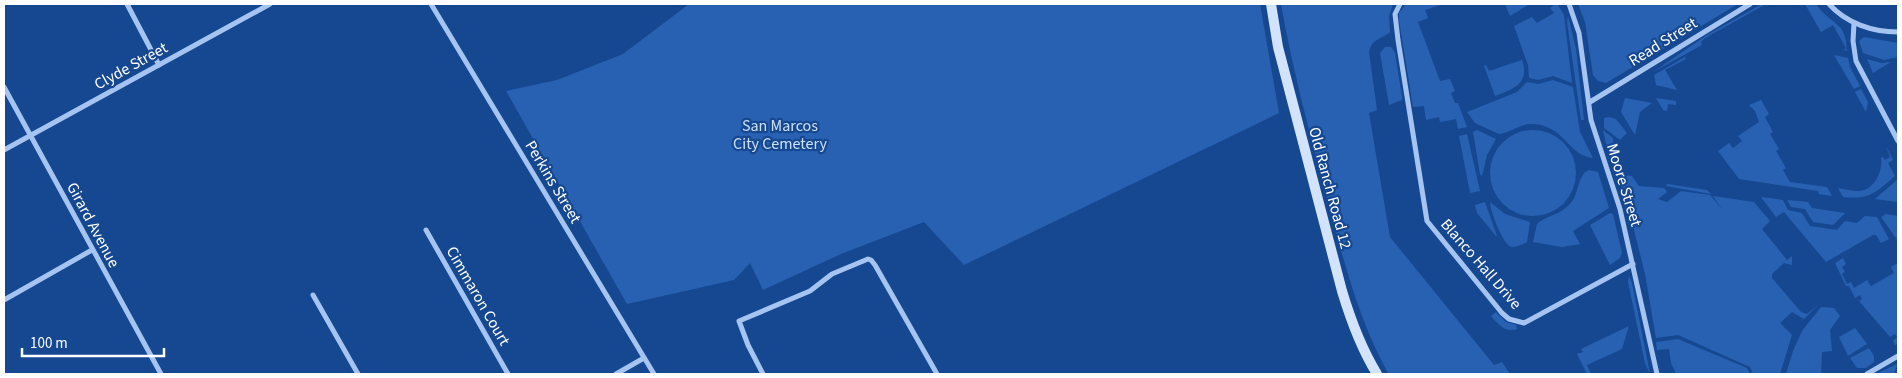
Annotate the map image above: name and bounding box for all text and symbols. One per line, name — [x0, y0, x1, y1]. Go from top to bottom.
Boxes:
street label: Read Street — [1625, 12, 1702, 72]
street label: Clyde Street — [90, 37, 172, 95]
park label: San Marcos City Cemetery — [733, 115, 827, 155]
street label: Old Ranch Road 12 — [1303, 125, 1357, 251]
street label: Perkins Street — [520, 137, 587, 228]
street label: Moore Street — [1601, 141, 1647, 230]
street label: Girard Avenue — [61, 178, 125, 272]
street label: Blanco Hall Drive — [1435, 214, 1527, 314]
street label: Cimmaron Court — [441, 242, 516, 350]
scale bar — [22, 326, 165, 358]
text: 100 m — [30, 333, 68, 354]

